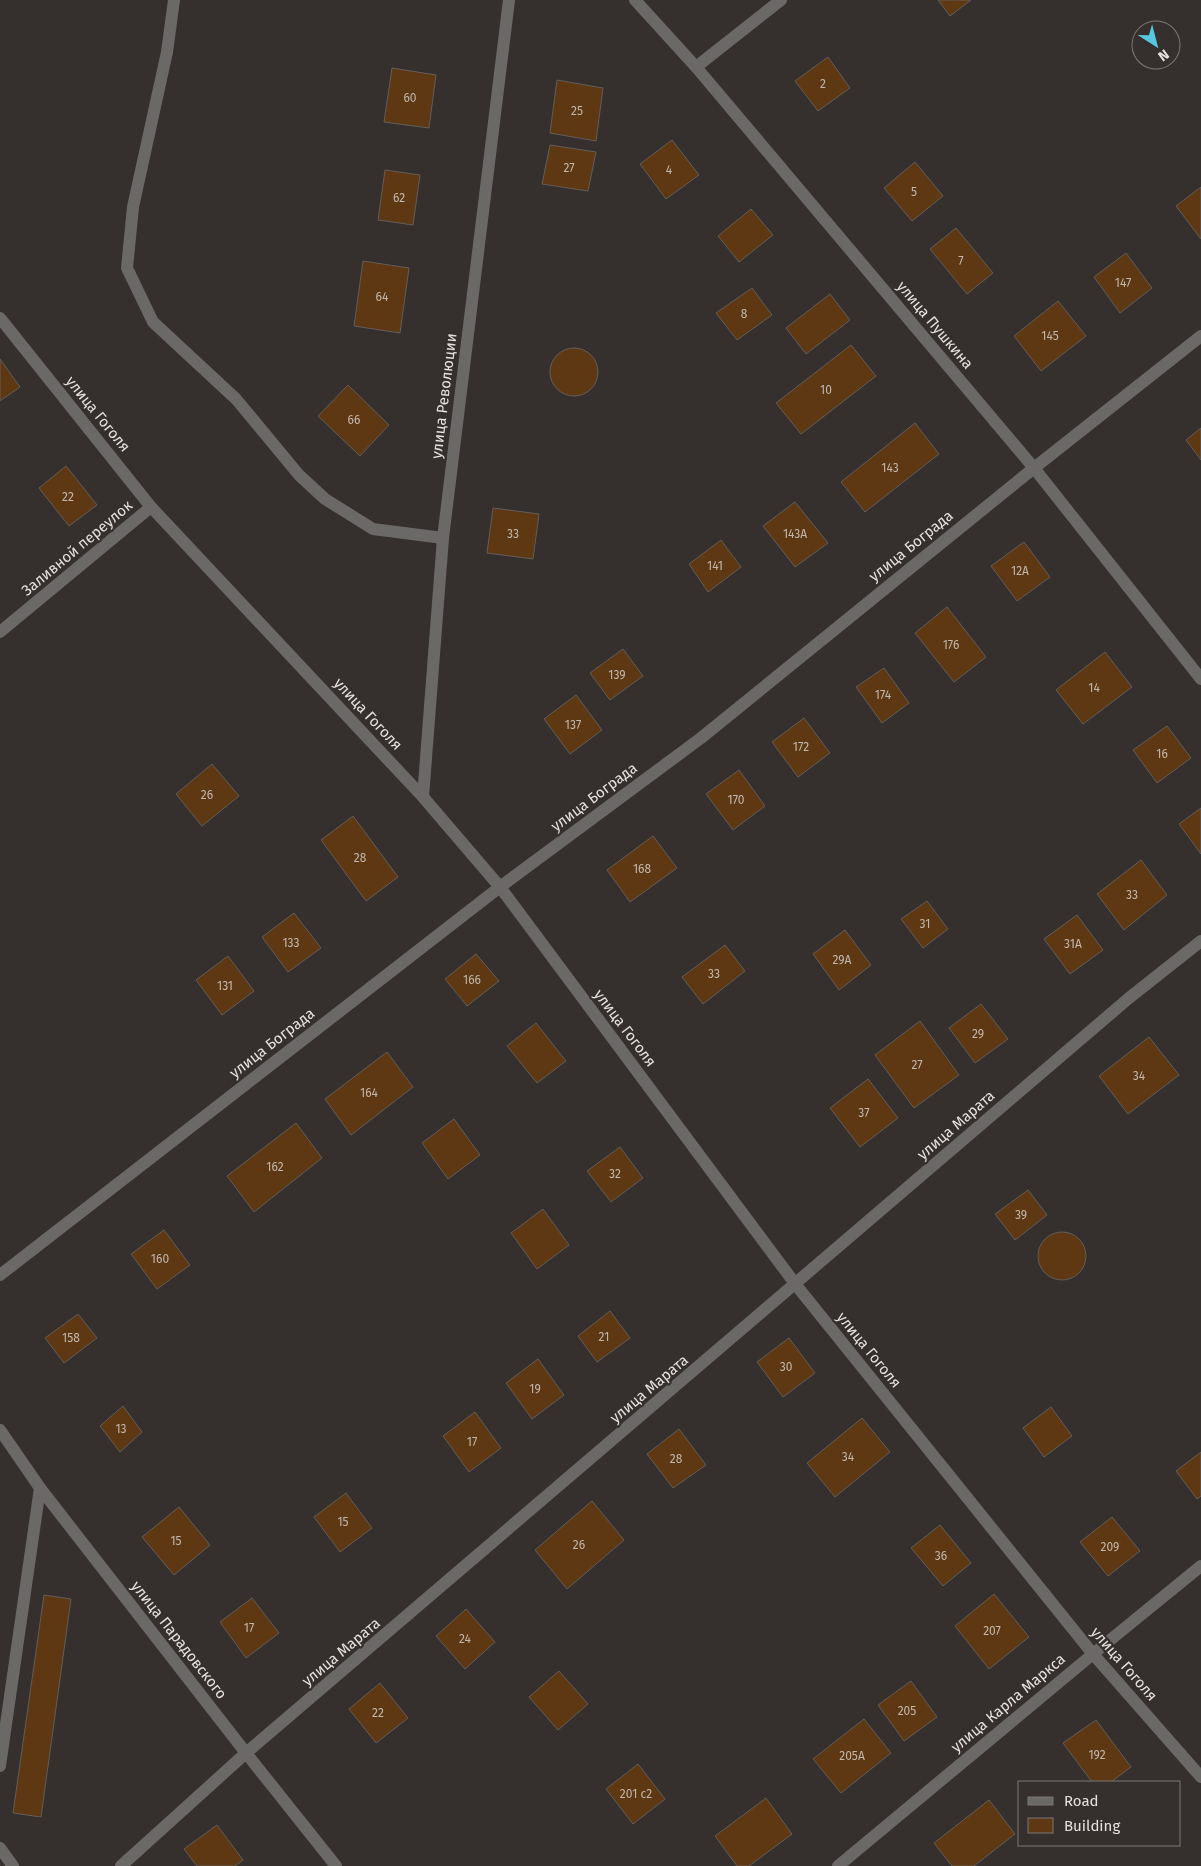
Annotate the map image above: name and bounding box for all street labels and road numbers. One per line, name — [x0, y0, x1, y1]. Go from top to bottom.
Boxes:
street label: улица Пушкина — [893, 277, 977, 373]
street label: улица Революции — [427, 332, 461, 460]
street label: улица Гоголя — [62, 372, 134, 456]
street label: Заливной переулок — [18, 496, 136, 600]
street label: улица Бограда — [865, 507, 957, 585]
street label: улица Гоголя — [330, 674, 406, 754]
street label: улица Бограда — [547, 759, 641, 835]
street label: улица Гоголя — [590, 986, 660, 1070]
street label: улица Бограда — [226, 1004, 318, 1082]
street label: улица Марата — [914, 1087, 998, 1163]
street label: улица Гоголя — [833, 1308, 905, 1392]
street label: улица Марата — [606, 1351, 692, 1427]
street label: улица Парадовского — [127, 1577, 231, 1703]
street label: улица Марата — [298, 1614, 384, 1690]
street label: улица Гоголя — [1087, 1623, 1161, 1705]
street label: улица Карла Маркса — [947, 1650, 1069, 1756]

